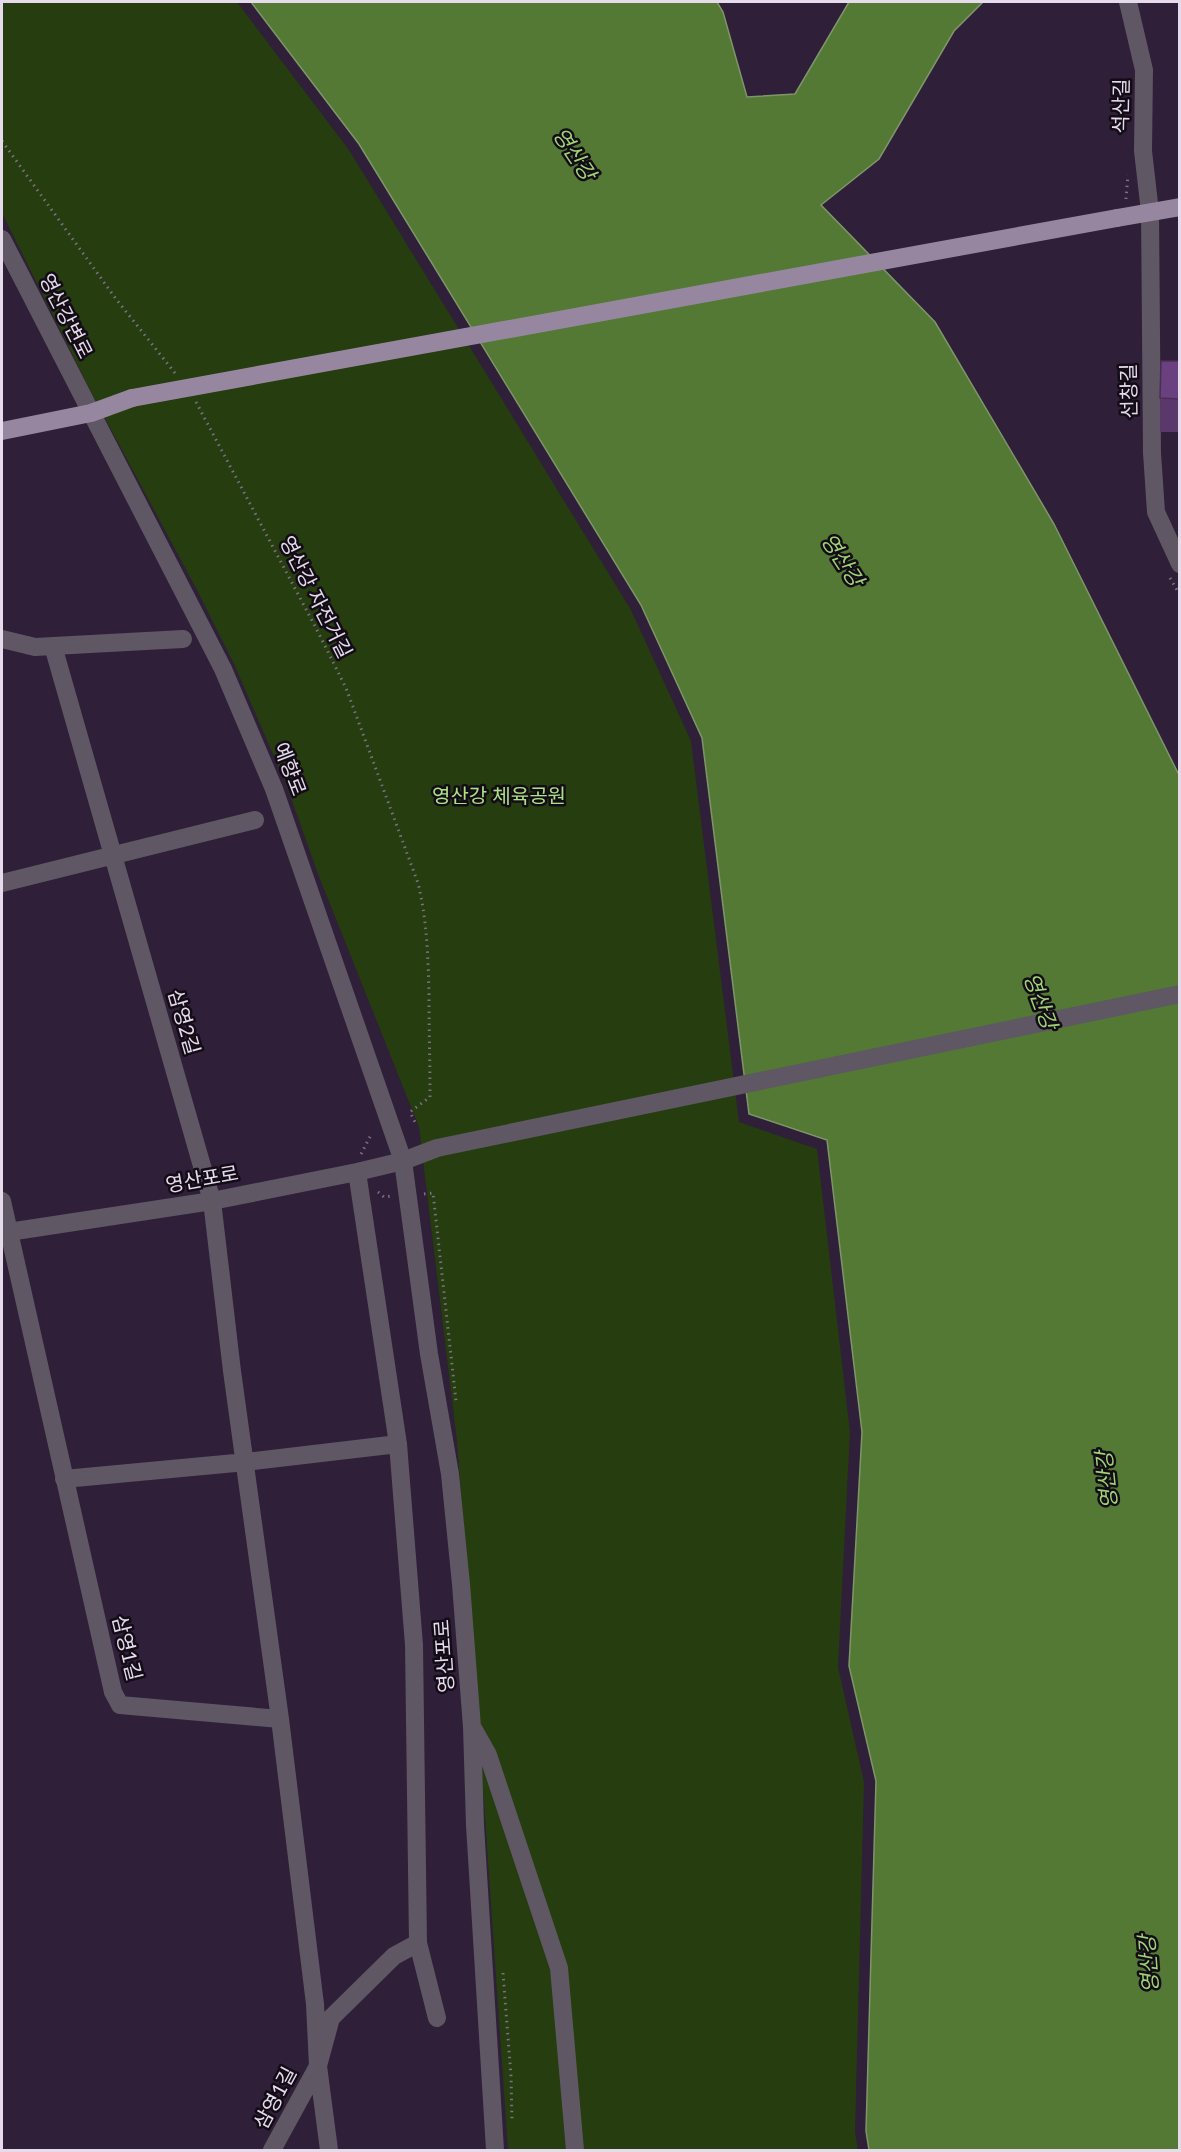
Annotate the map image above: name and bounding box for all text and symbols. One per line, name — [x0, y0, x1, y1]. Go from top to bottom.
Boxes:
street label: 석산길 — [1108, 78, 1132, 134]
water label: 영산강 — [549, 122, 603, 186]
street label: 영산강변로 — [35, 269, 98, 362]
street label: 선창길 — [1116, 363, 1140, 419]
water label: 영산강 — [817, 528, 871, 593]
street label: 영산강 자전거길 — [276, 531, 358, 662]
street label: 예향로 — [270, 739, 312, 799]
park label: 영산강 체육공원 — [432, 783, 566, 807]
water label: 영산강 — [1020, 969, 1064, 1035]
street label: 삼영2길 — [164, 986, 206, 1057]
street label: 영산포로 — [163, 1160, 240, 1196]
water label: 영산강 — [1090, 1447, 1121, 1510]
street label: 삼영1길 — [108, 1612, 148, 1683]
street label: 영산포로 — [428, 1619, 458, 1694]
water label: 영산강 — [1133, 1932, 1162, 1994]
street label: 삼영1길 — [248, 2062, 300, 2133]

